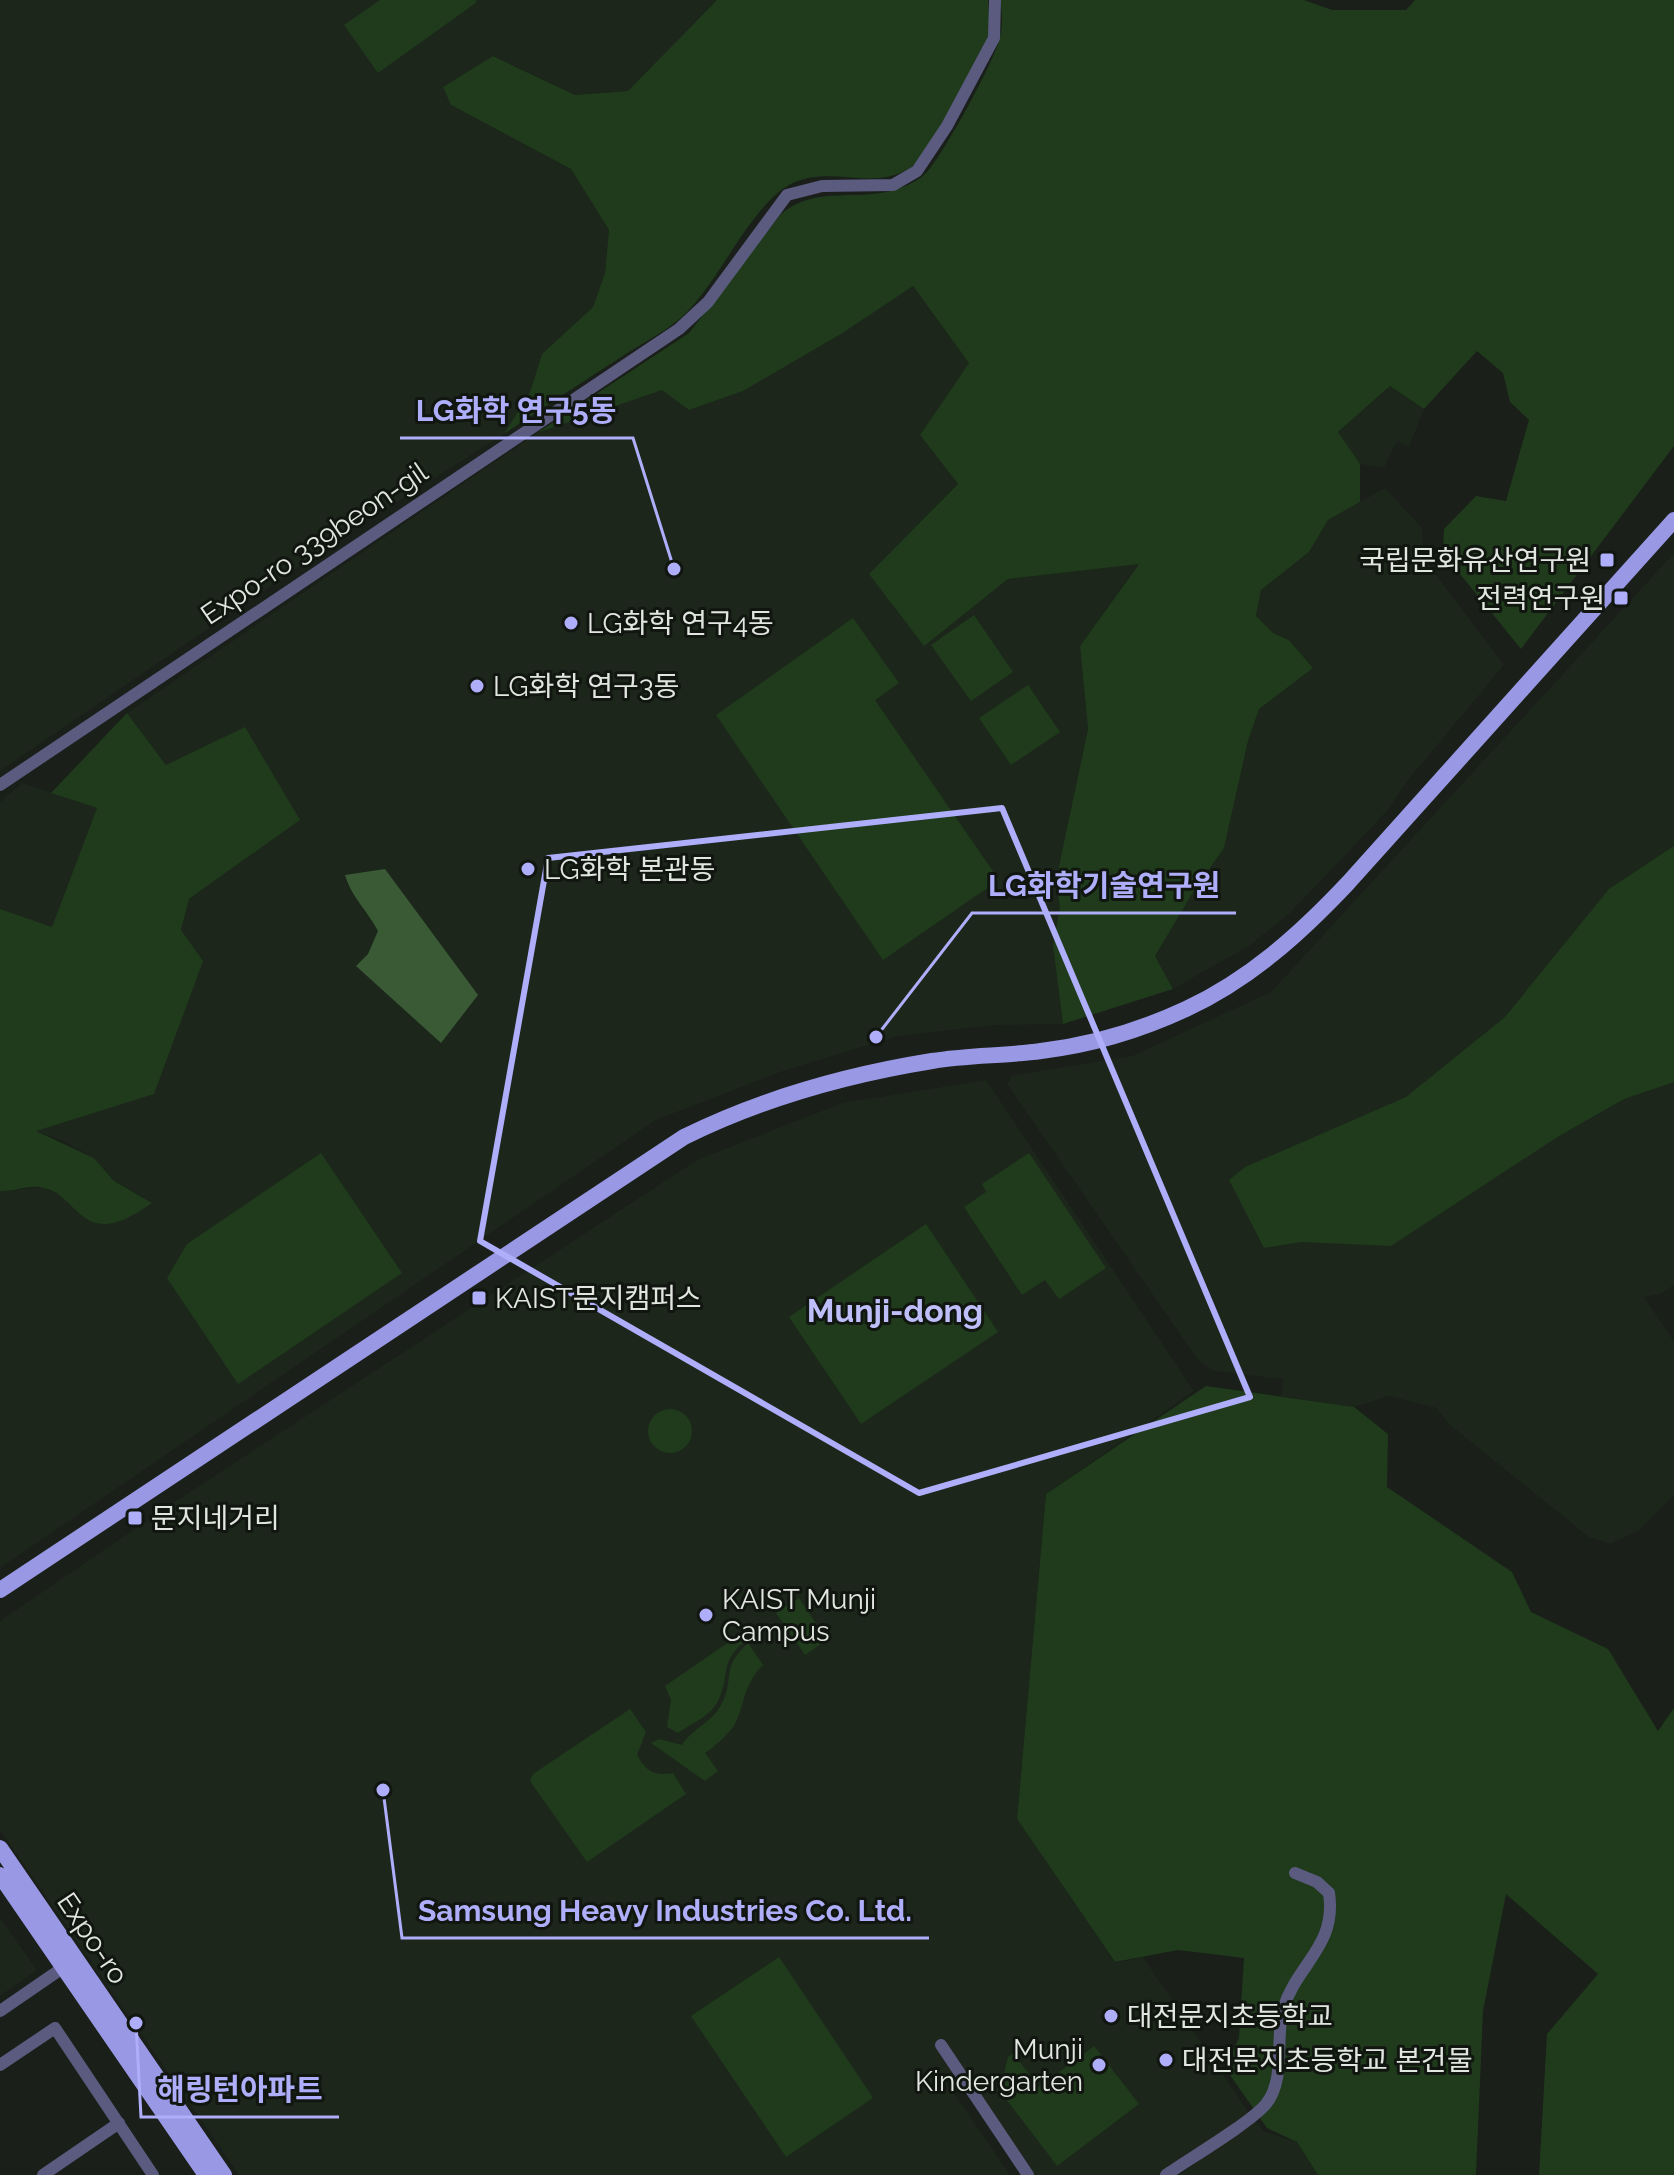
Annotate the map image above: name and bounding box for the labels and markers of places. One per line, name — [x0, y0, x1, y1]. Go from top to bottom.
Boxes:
callout: LG화학 연구5동 — [400, 384, 633, 438]
place label: 국립문화유산연구원 — [1359, 544, 1591, 577]
marker: 국립문화유산연구원 — [1598, 551, 1616, 569]
place label: 전력연구원 — [1476, 582, 1605, 615]
marker: 전력연구원 — [1612, 589, 1630, 607]
place label: LG화학 연구4동 — [587, 607, 774, 640]
marker: LG화학 연구4동 — [562, 614, 580, 632]
place label: LG화학 연구3동 — [493, 670, 679, 703]
marker: LG화학 연구3동 — [468, 677, 486, 695]
place label: LG화학 본관동 — [544, 853, 716, 886]
callout: LG화학기술연구원 — [972, 859, 1236, 913]
marker: LG화학 본관동 — [519, 860, 537, 878]
place label: KAIST문지캠퍼스 — [495, 1282, 702, 1315]
marker: KAIST문지캠퍼스 — [470, 1289, 488, 1307]
place label: 문지네거리 — [151, 1502, 280, 1535]
marker: 문지네거리 — [126, 1509, 144, 1527]
place label: KAIST Munji Campus — [722, 1583, 876, 1648]
marker: KAIST Munji Campus — [697, 1606, 715, 1624]
callout: Samsung Heavy Industries Co. Ltd. — [402, 1884, 929, 1938]
place label: 대전문지초등학교 — [1127, 2000, 1333, 2033]
marker: 대전문지초등학교 — [1102, 2007, 1120, 2025]
place label: Munji Kindergarten — [915, 2033, 1083, 2098]
place label: 대전문지초등학교 본건물 — [1182, 2044, 1473, 2077]
marker: 대전문지초등학교 본건물 — [1157, 2051, 1175, 2069]
marker: Munji Kindergarten — [1090, 2056, 1108, 2074]
callout: 해링턴아파트 — [141, 2063, 339, 2117]

